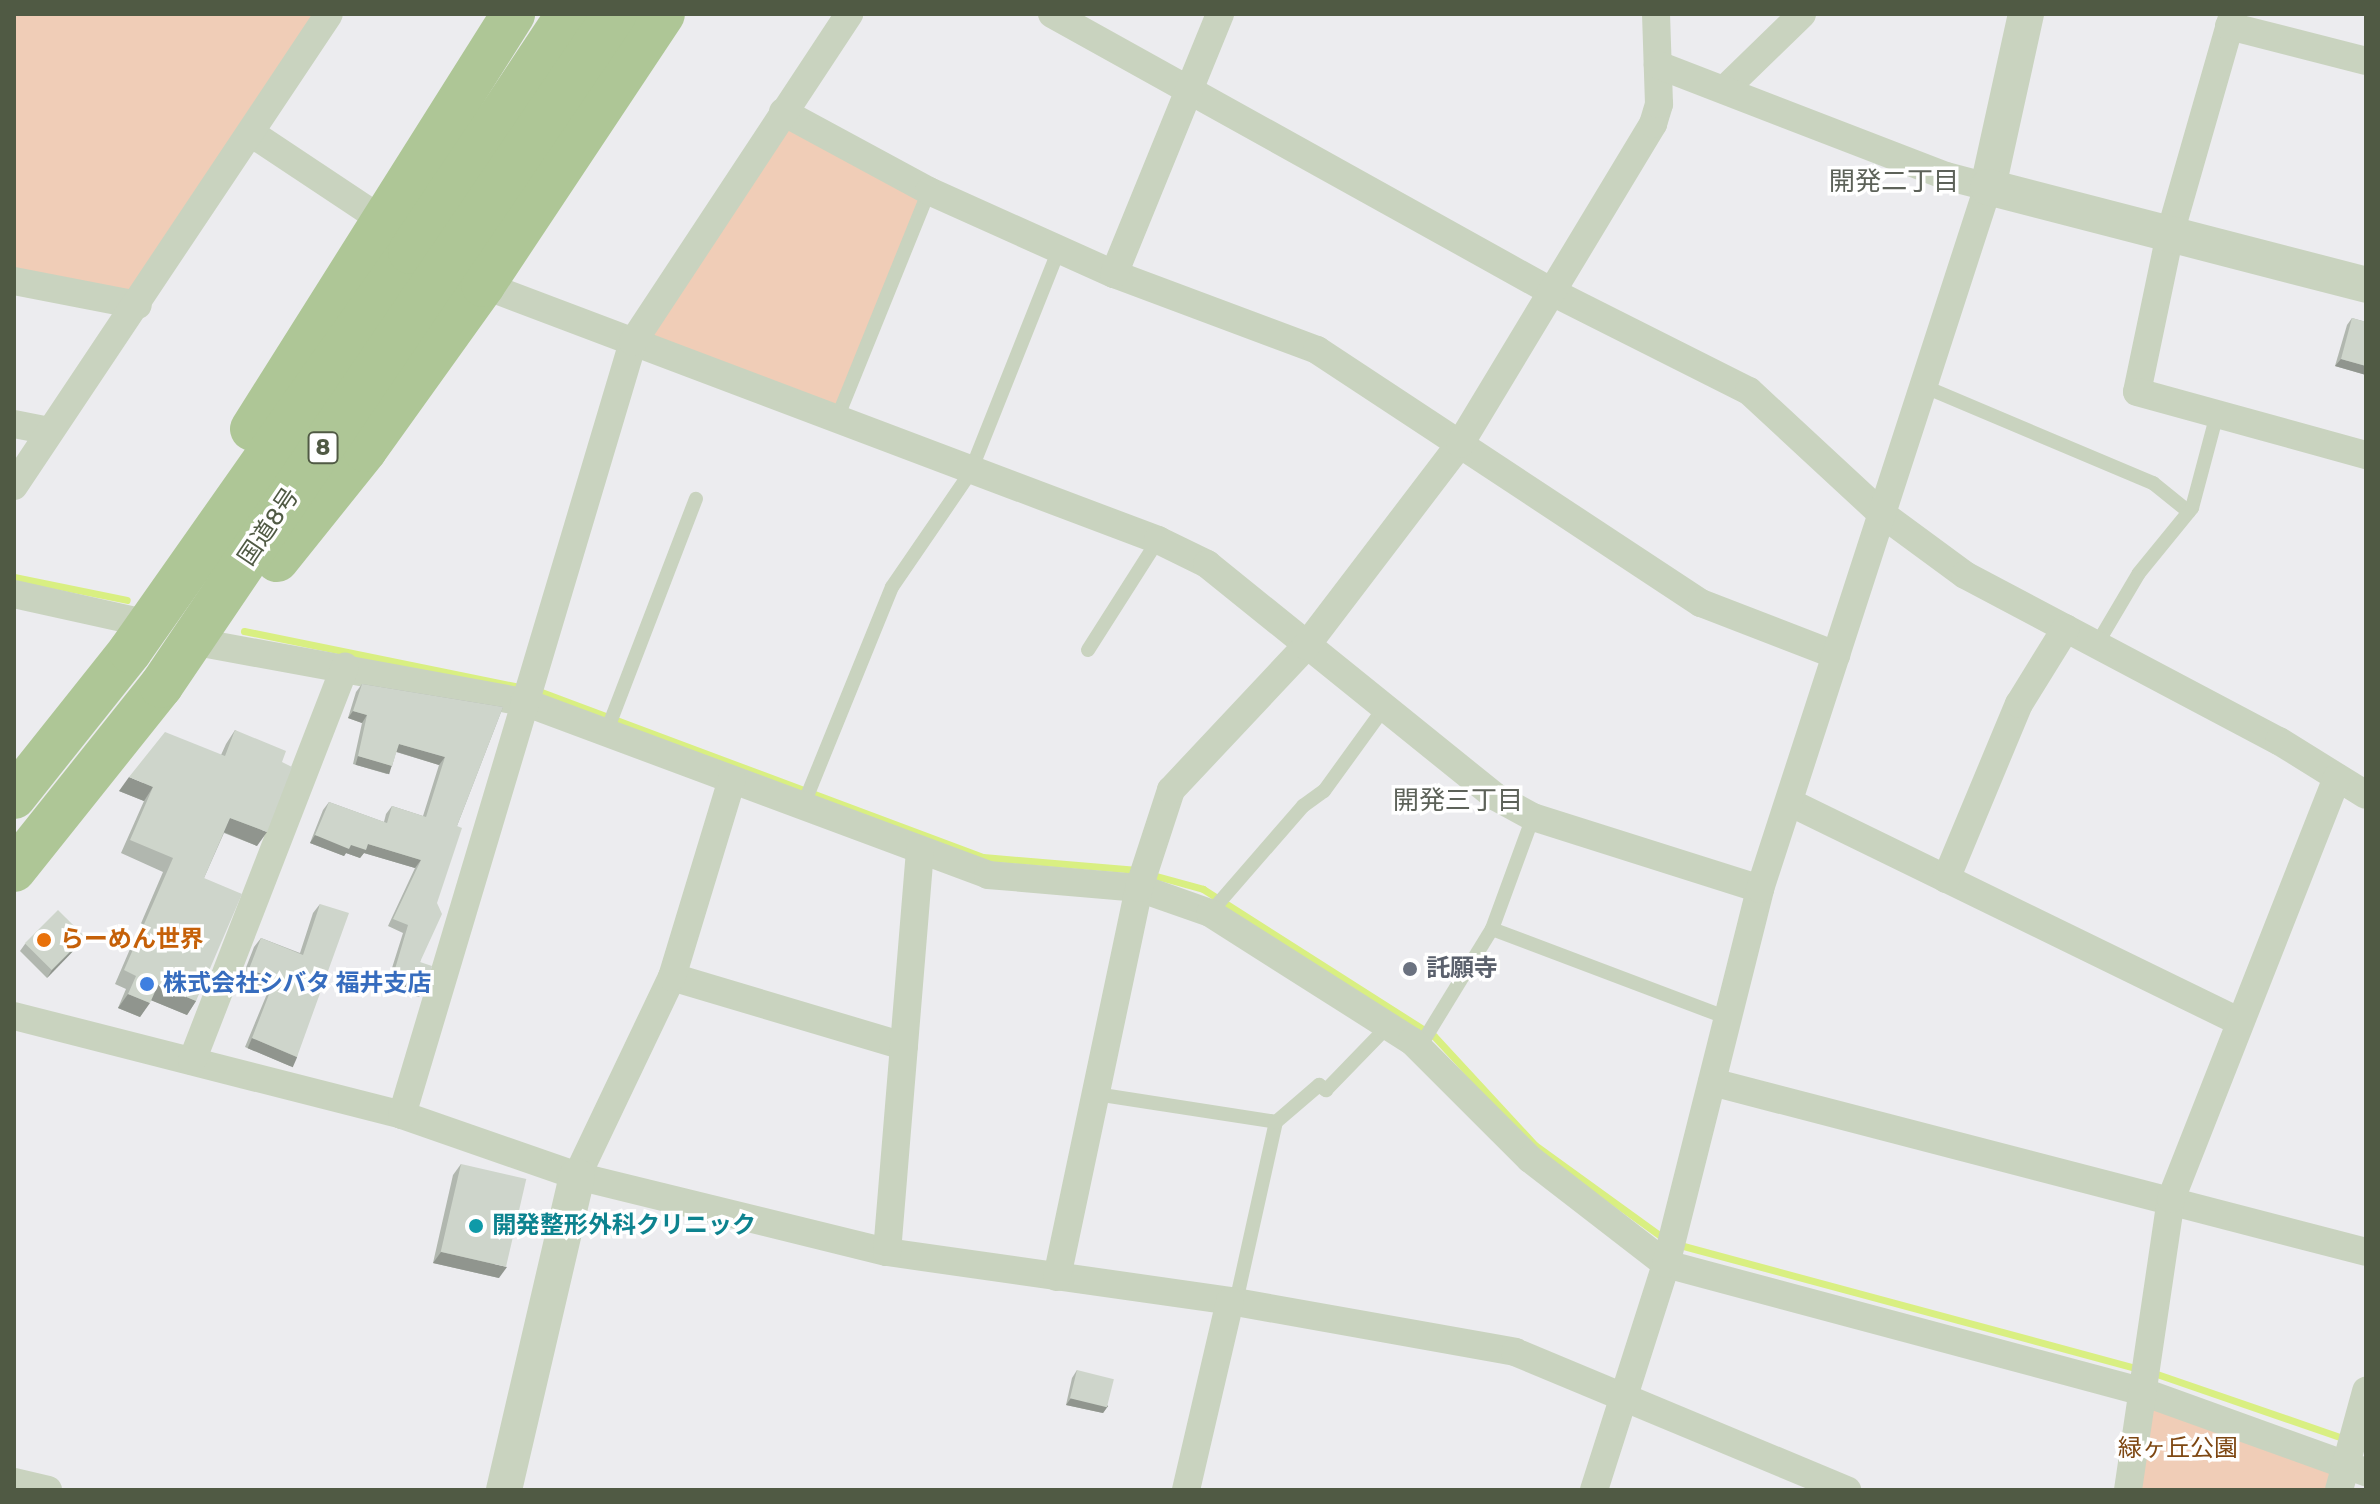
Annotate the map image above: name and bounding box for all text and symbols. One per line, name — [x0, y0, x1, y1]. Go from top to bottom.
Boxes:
district label: 開発二丁目 — [1829, 166, 1959, 198]
road number: 8 — [307, 430, 339, 466]
street label: 国道8号 — [233, 483, 305, 571]
district label: 開発三丁目 — [1393, 785, 1523, 817]
place label: らーめん世界 — [60, 926, 204, 954]
marker: らーめん世界 — [35, 931, 53, 949]
place label: 託願寺 — [1426, 955, 1498, 983]
marker: 託願寺 — [1401, 960, 1419, 978]
place label: 株式会社シバタ 福井支店 — [163, 970, 432, 998]
marker: 株式会社シバタ 福井支店 — [138, 975, 156, 993]
place label: 開発整形外科クリニック — [492, 1212, 756, 1240]
marker: 開発整形外科クリニック — [467, 1217, 485, 1235]
park label: 緑ヶ丘公園 — [2118, 1435, 2238, 1463]

